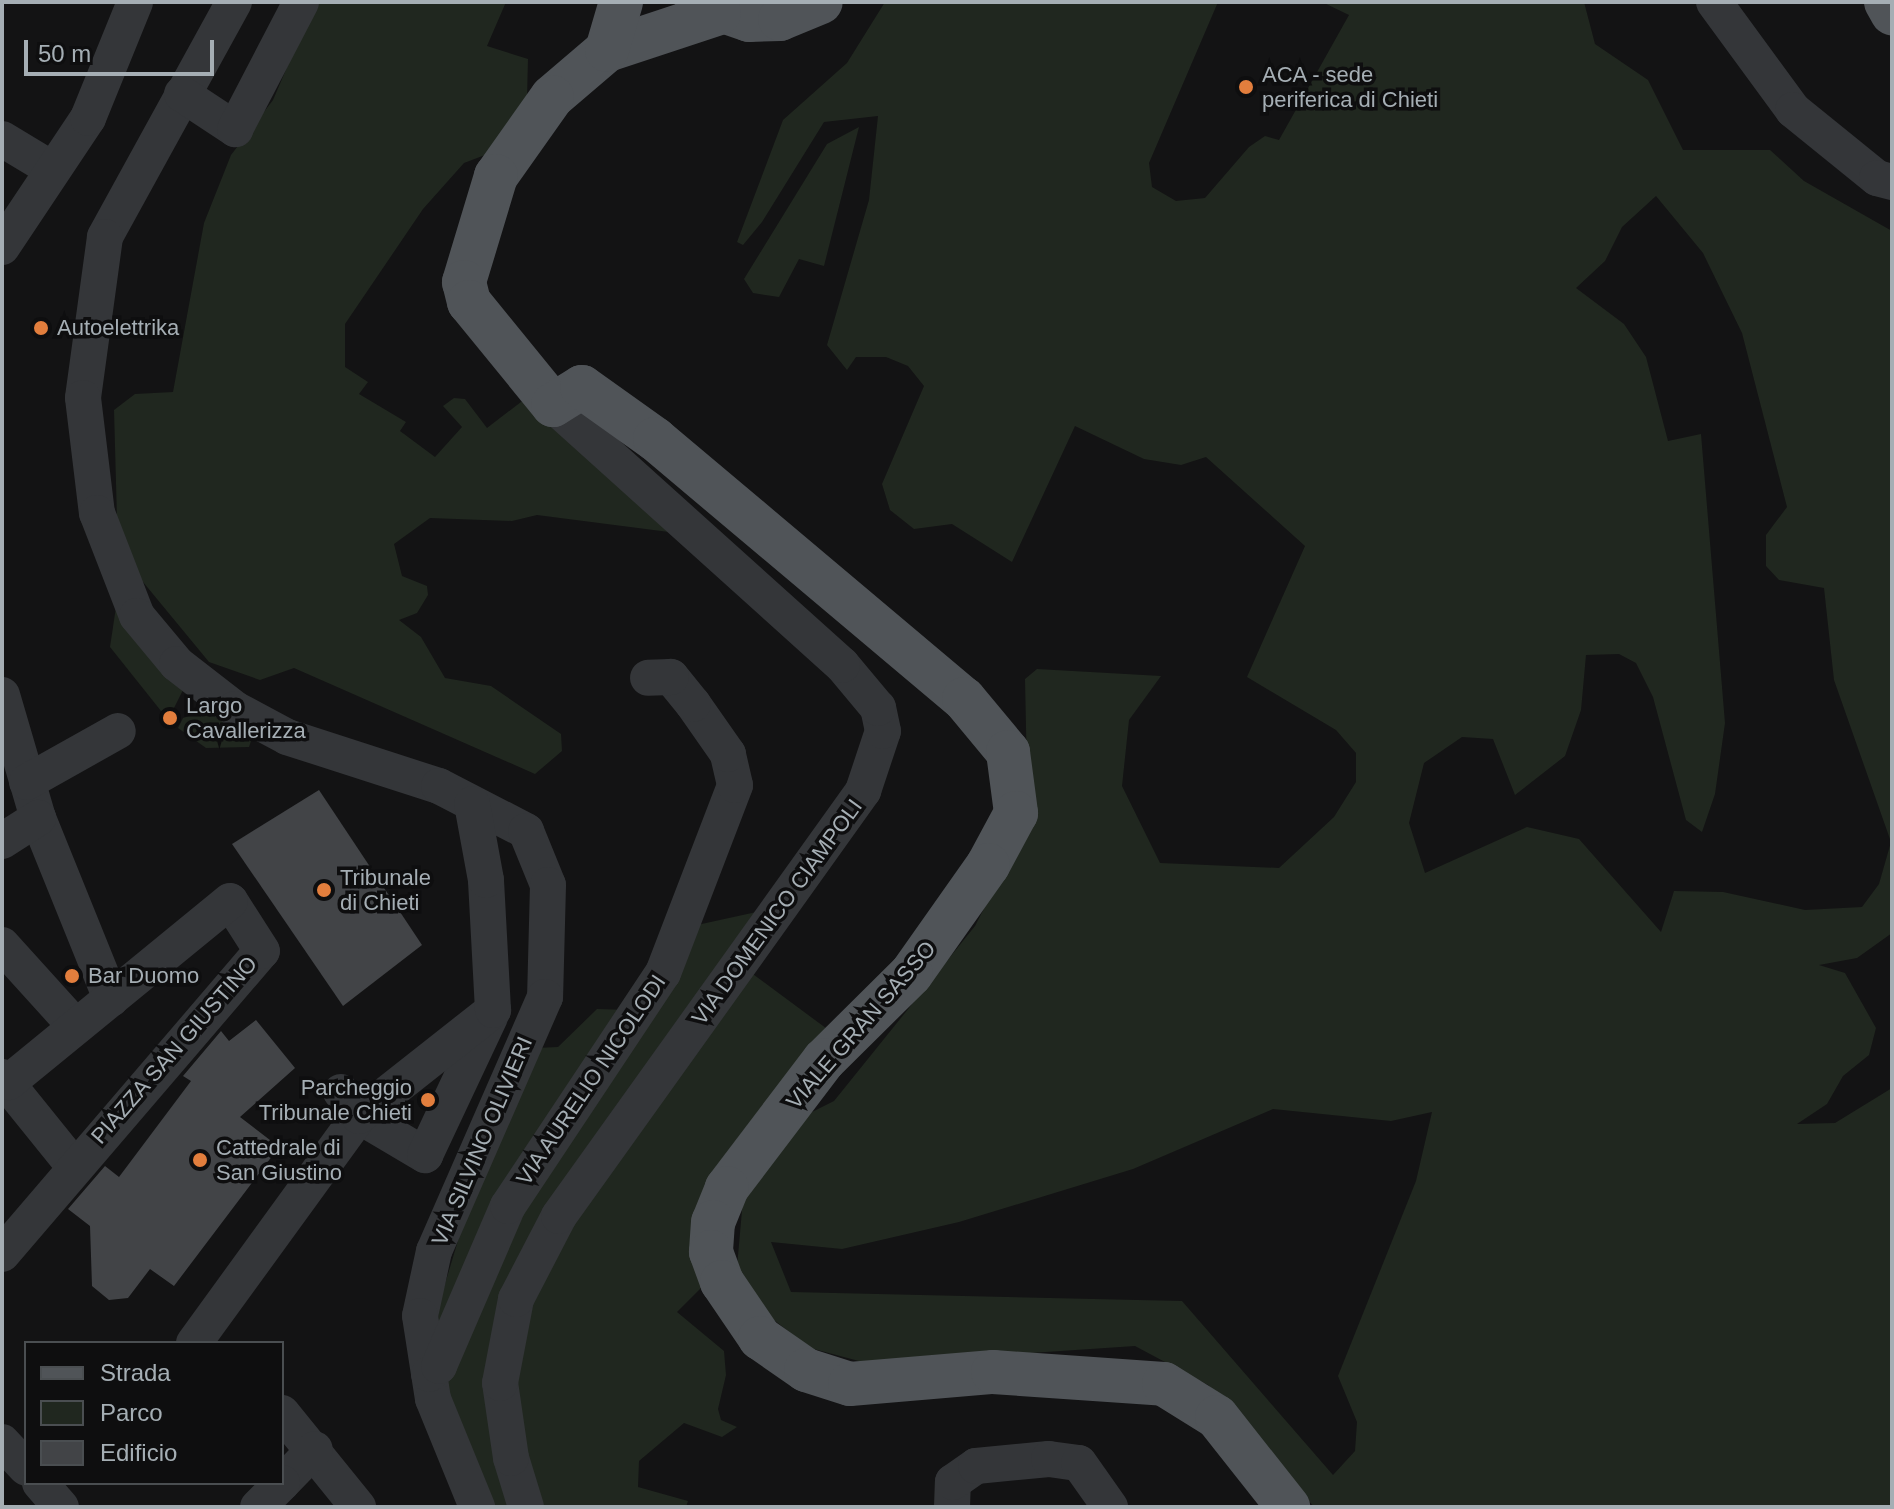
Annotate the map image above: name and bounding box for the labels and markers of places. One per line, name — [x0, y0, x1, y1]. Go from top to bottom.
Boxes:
place label: ACA - sede periferica di Chieti — [1262, 61, 1438, 112]
marker: ACA - sede periferica di Chieti — [1237, 78, 1255, 96]
place label: Autoelettrika — [57, 315, 179, 341]
marker: Autoelettrika — [32, 319, 50, 337]
place label: Largo Cavallerizza — [186, 692, 306, 744]
marker: Largo Cavallerizza — [161, 709, 179, 727]
place label: Tribunale di Chieti — [340, 864, 431, 916]
marker: Tribunale di Chieti — [315, 881, 333, 899]
place label: Bar Duomo — [88, 963, 199, 989]
marker: Bar Duomo — [63, 967, 81, 985]
place label: Parcheggio Tribunale Chieti — [259, 1074, 412, 1126]
marker: Parcheggio Tribunale Chieti — [419, 1091, 437, 1109]
place label: Cattedrale di San Giustino — [216, 1134, 342, 1186]
marker: Cattedrale di San Giustino — [191, 1151, 209, 1169]

